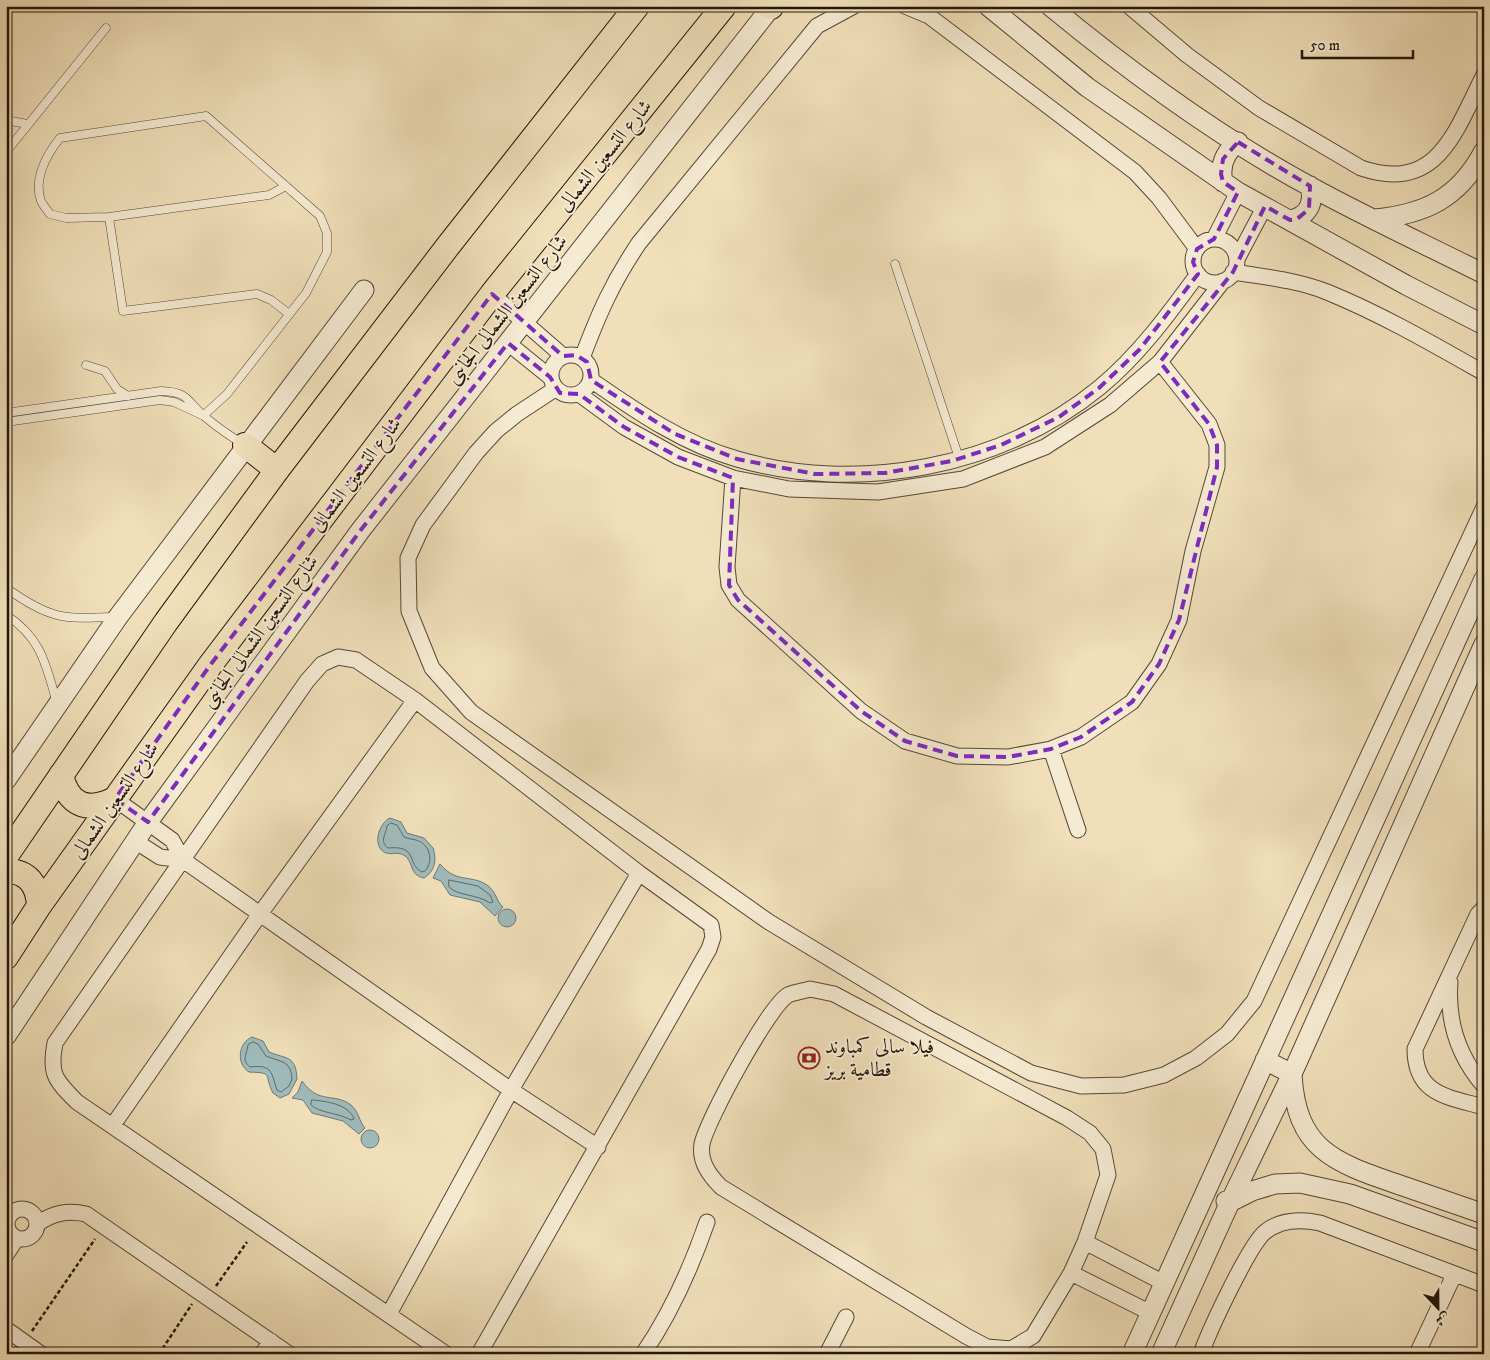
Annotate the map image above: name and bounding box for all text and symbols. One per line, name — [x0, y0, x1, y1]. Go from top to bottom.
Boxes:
scale bar — [1302, 28, 1414, 60]
text: 50 m — [1310, 36, 1340, 55]
street label: شارع التسعين الشمالى — [552, 95, 661, 220]
street label: شارع التسعين الشمالى الجانبى — [441, 230, 577, 392]
street label: شارع التسعين الشمالى — [305, 413, 411, 540]
street label: شارع التسعين الشمالى الجانبى — [196, 550, 327, 716]
street label: شارع التسعين الشمالى — [66, 737, 168, 867]
place label: فيلا سالى كمباوند قطامية بريز — [823, 1035, 934, 1083]
bank icon: فيلا سالى كمباوند قطامية بريز — [797, 1046, 821, 1070]
north arrow — [1412, 1282, 1462, 1332]
text: ش — [1433, 1308, 1452, 1330]

